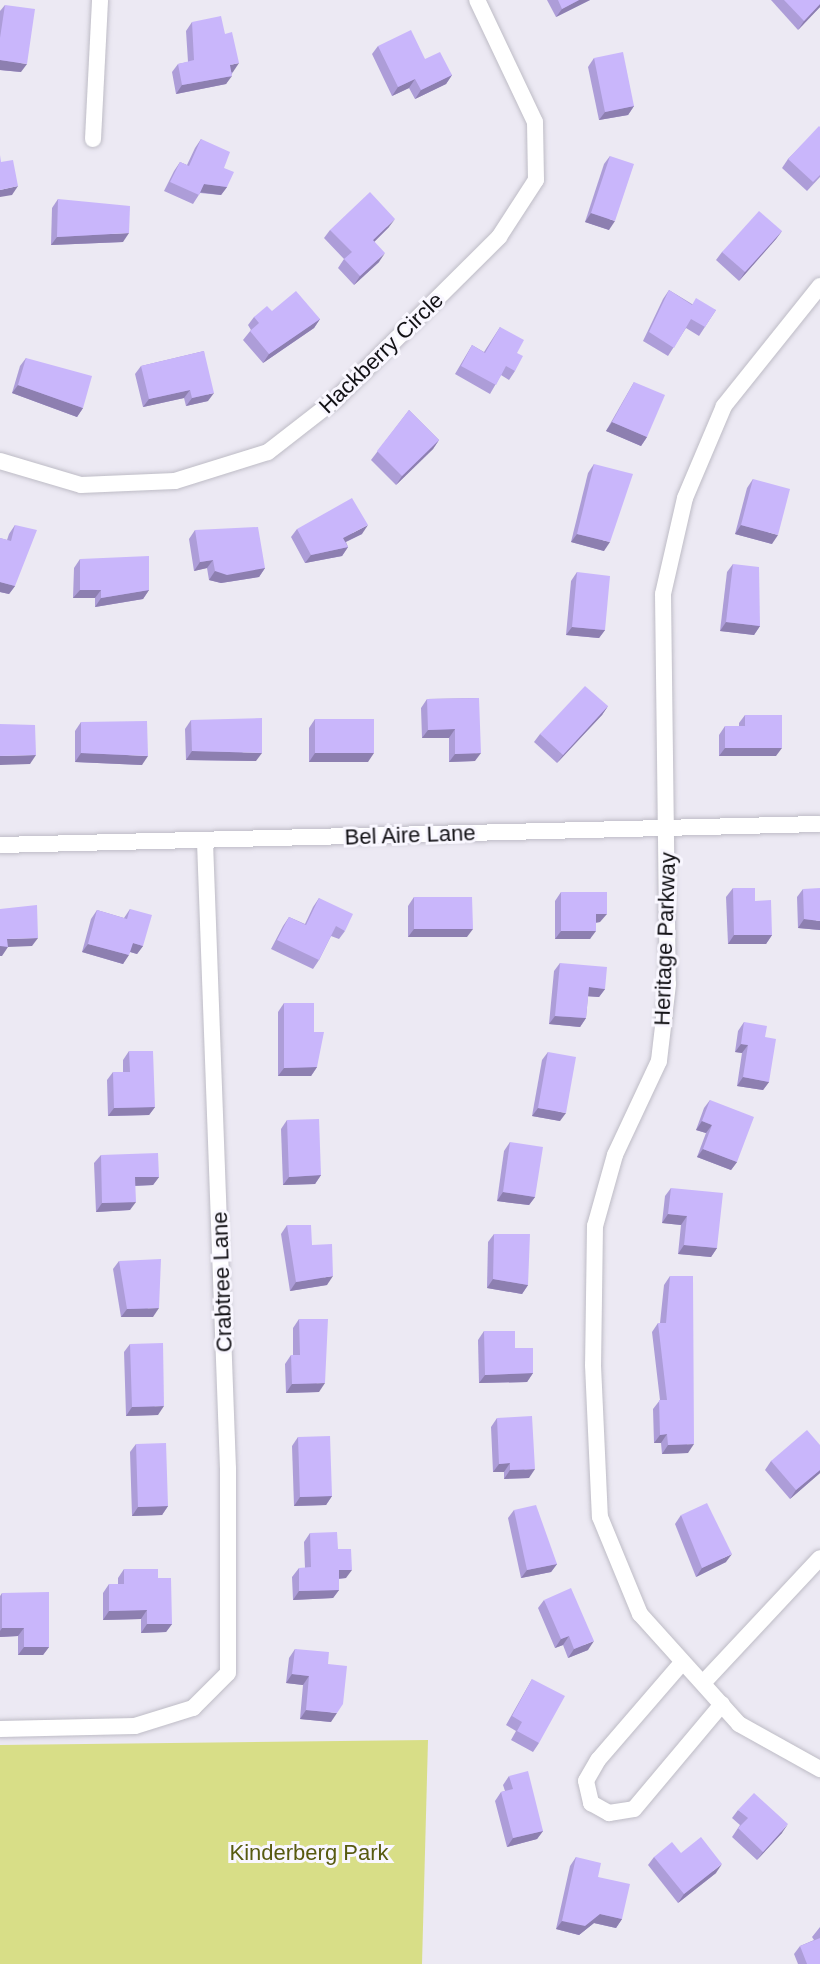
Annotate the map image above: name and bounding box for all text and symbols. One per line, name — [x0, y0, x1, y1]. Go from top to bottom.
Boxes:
street label: Hackberry Circle — [313, 287, 449, 419]
street label: Bel Aire Lane — [344, 820, 476, 850]
street label: Heritage Parkway — [649, 852, 681, 1026]
street label: Crabtree Lane — [206, 1211, 238, 1353]
park label: Kinderberg Park — [230, 1840, 388, 1866]

